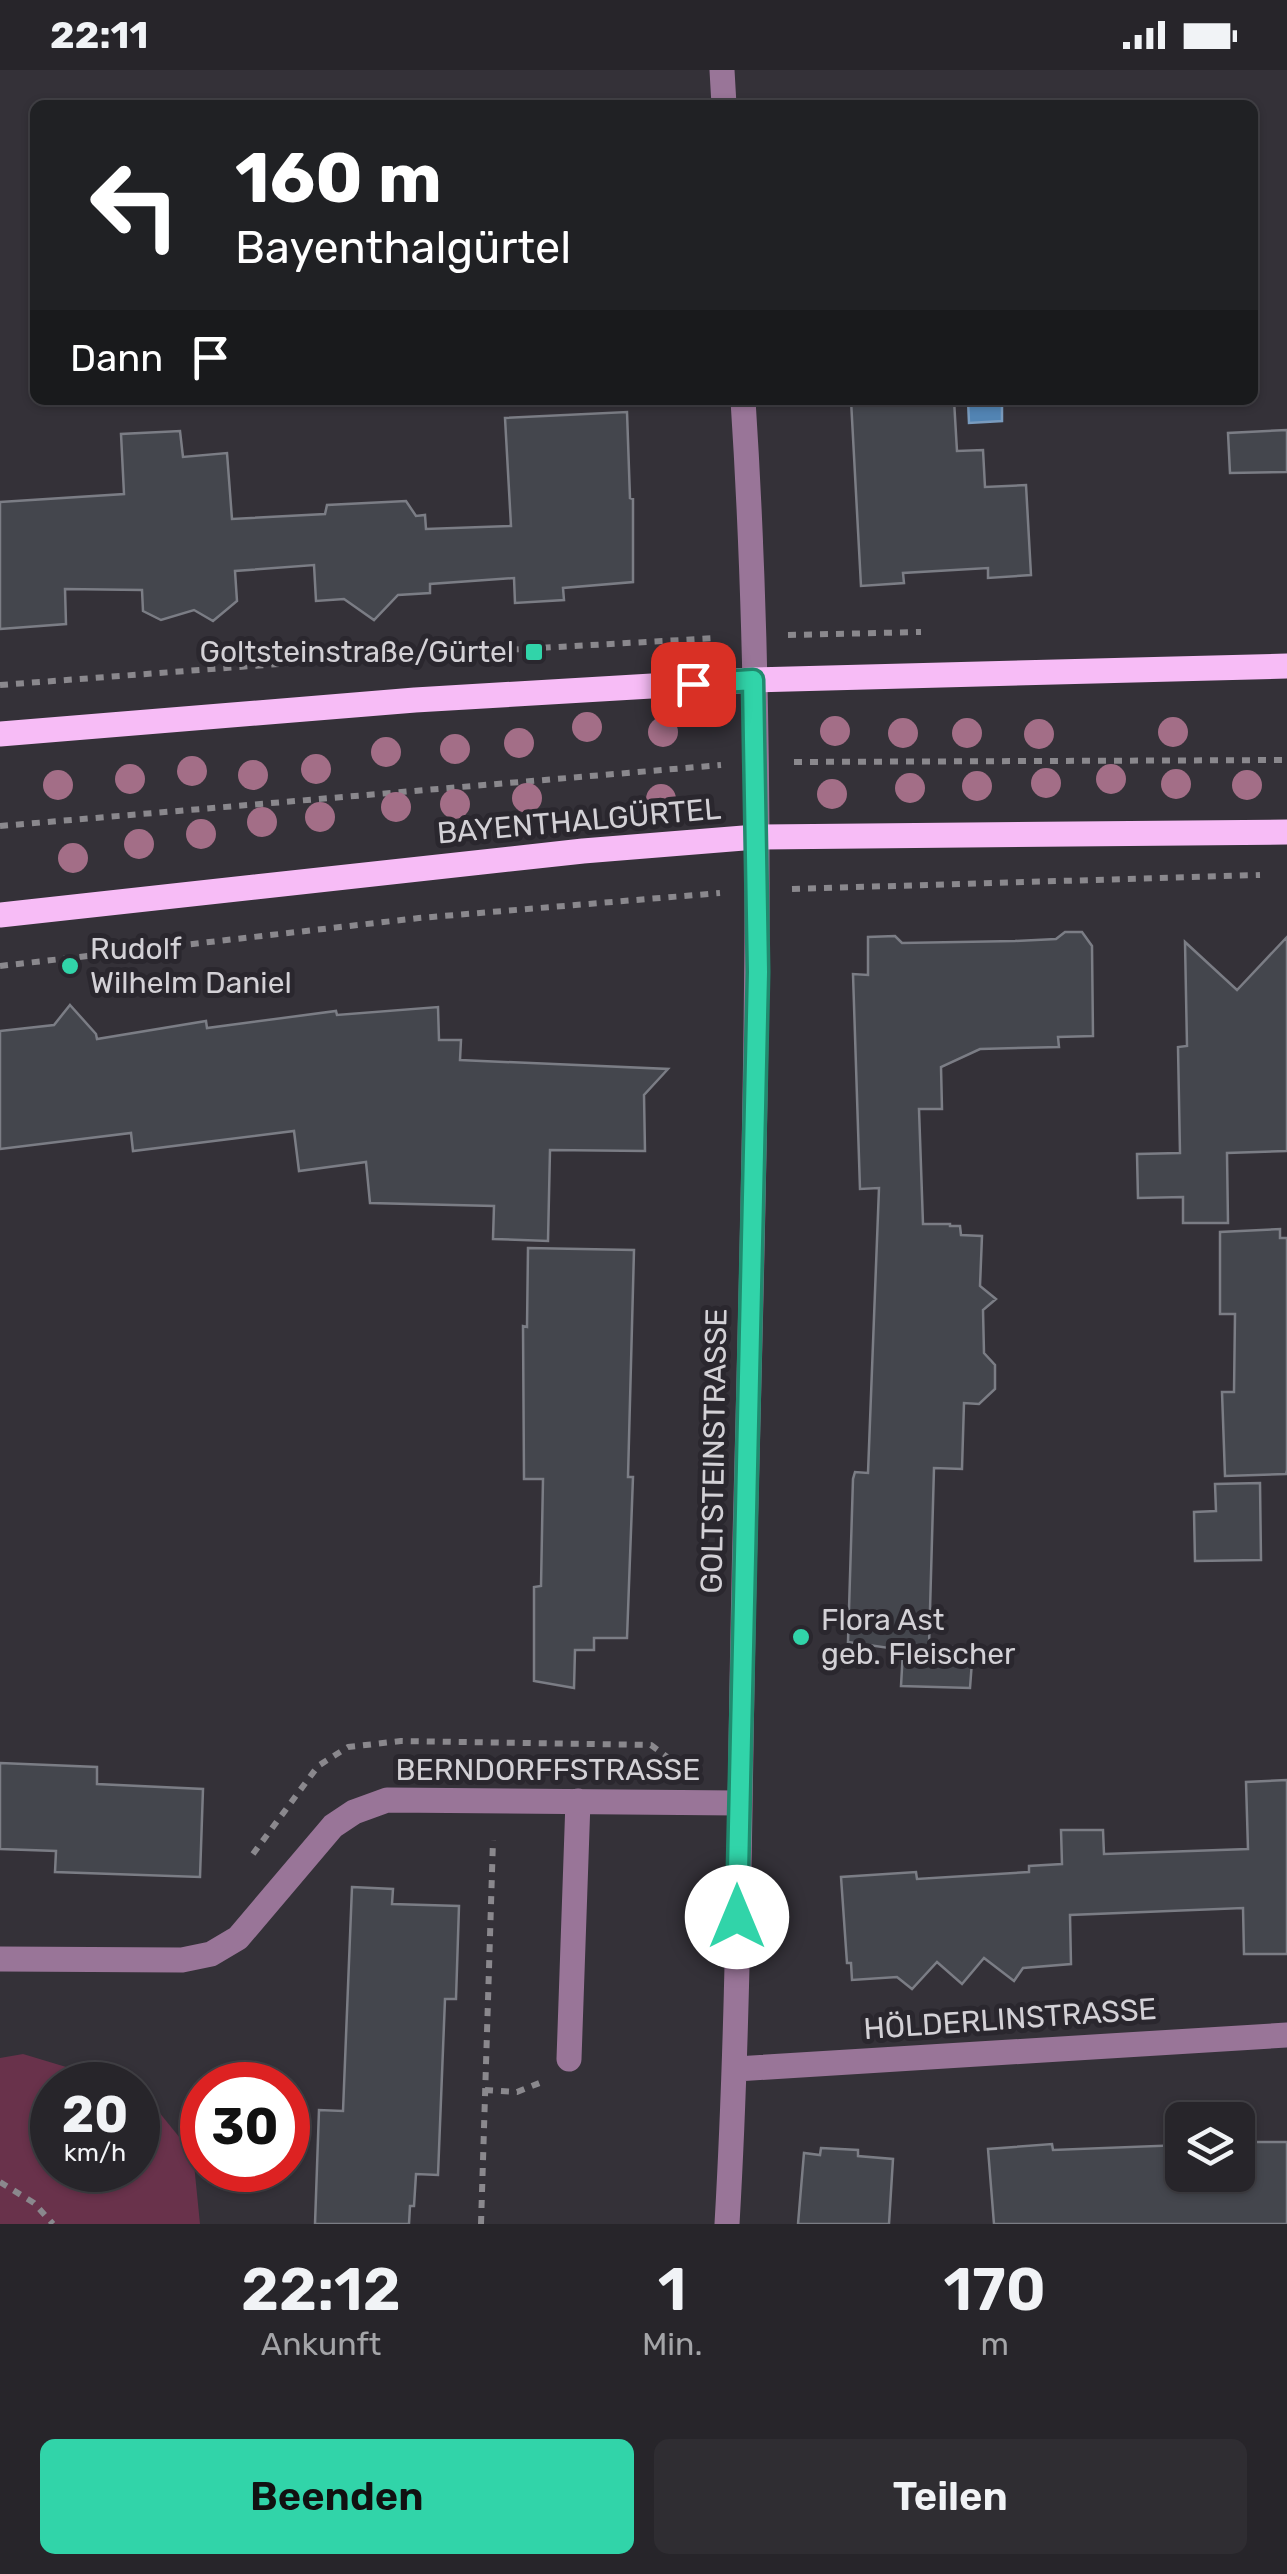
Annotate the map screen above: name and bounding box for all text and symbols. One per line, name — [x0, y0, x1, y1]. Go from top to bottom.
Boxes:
text: 22:11 — [50, 12, 148, 58]
text: 160 m — [235, 137, 442, 220]
icon: left — [70, 140, 200, 270]
text: Bayenthalgürtel — [235, 221, 571, 274]
icon: arrive — [183, 330, 238, 385]
text: Dann — [70, 335, 163, 381]
place label: Goltsteinstraße/Gürtel — [199, 634, 514, 670]
marker: Goltsteinstraße/Gürtel — [523, 641, 545, 663]
pin — [651, 642, 736, 727]
icon: arrive — [666, 657, 721, 712]
street label: BAYENTHALGÜRTEL — [435, 791, 723, 851]
place label: Rudolf Wilhelm Daniel — [90, 931, 292, 1001]
marker: Rudolf Wilhelm Daniel — [59, 955, 81, 977]
street label: GOLTSTEINSTRASSE — [694, 1308, 734, 1594]
place label: Flora Ast geb. Fleischer — [821, 1602, 1016, 1672]
marker: Flora Ast geb. Fleischer — [790, 1626, 812, 1648]
street label: BERNDORFFSTRASSE — [396, 1752, 700, 1788]
position arrow — [685, 1865, 789, 1969]
street label: HÖLDERLINSTRASSE — [862, 1991, 1158, 2047]
speed limit sign: 30 — [180, 2062, 310, 2192]
text: 20 — [62, 2085, 128, 2145]
map controls — [1165, 2102, 1255, 2192]
button: layers — [1165, 2102, 1255, 2192]
text: km/h — [64, 2138, 126, 2167]
text: 22:12 — [241, 2254, 401, 2325]
text: 1 — [658, 2254, 687, 2325]
text: 170 — [944, 2254, 1046, 2325]
text: Ankunft — [261, 2325, 381, 2363]
text: Min. — [642, 2325, 703, 2363]
text: m — [981, 2325, 1009, 2363]
button: Beenden — [40, 2439, 634, 2554]
button: Teilen — [654, 2439, 1247, 2554]

